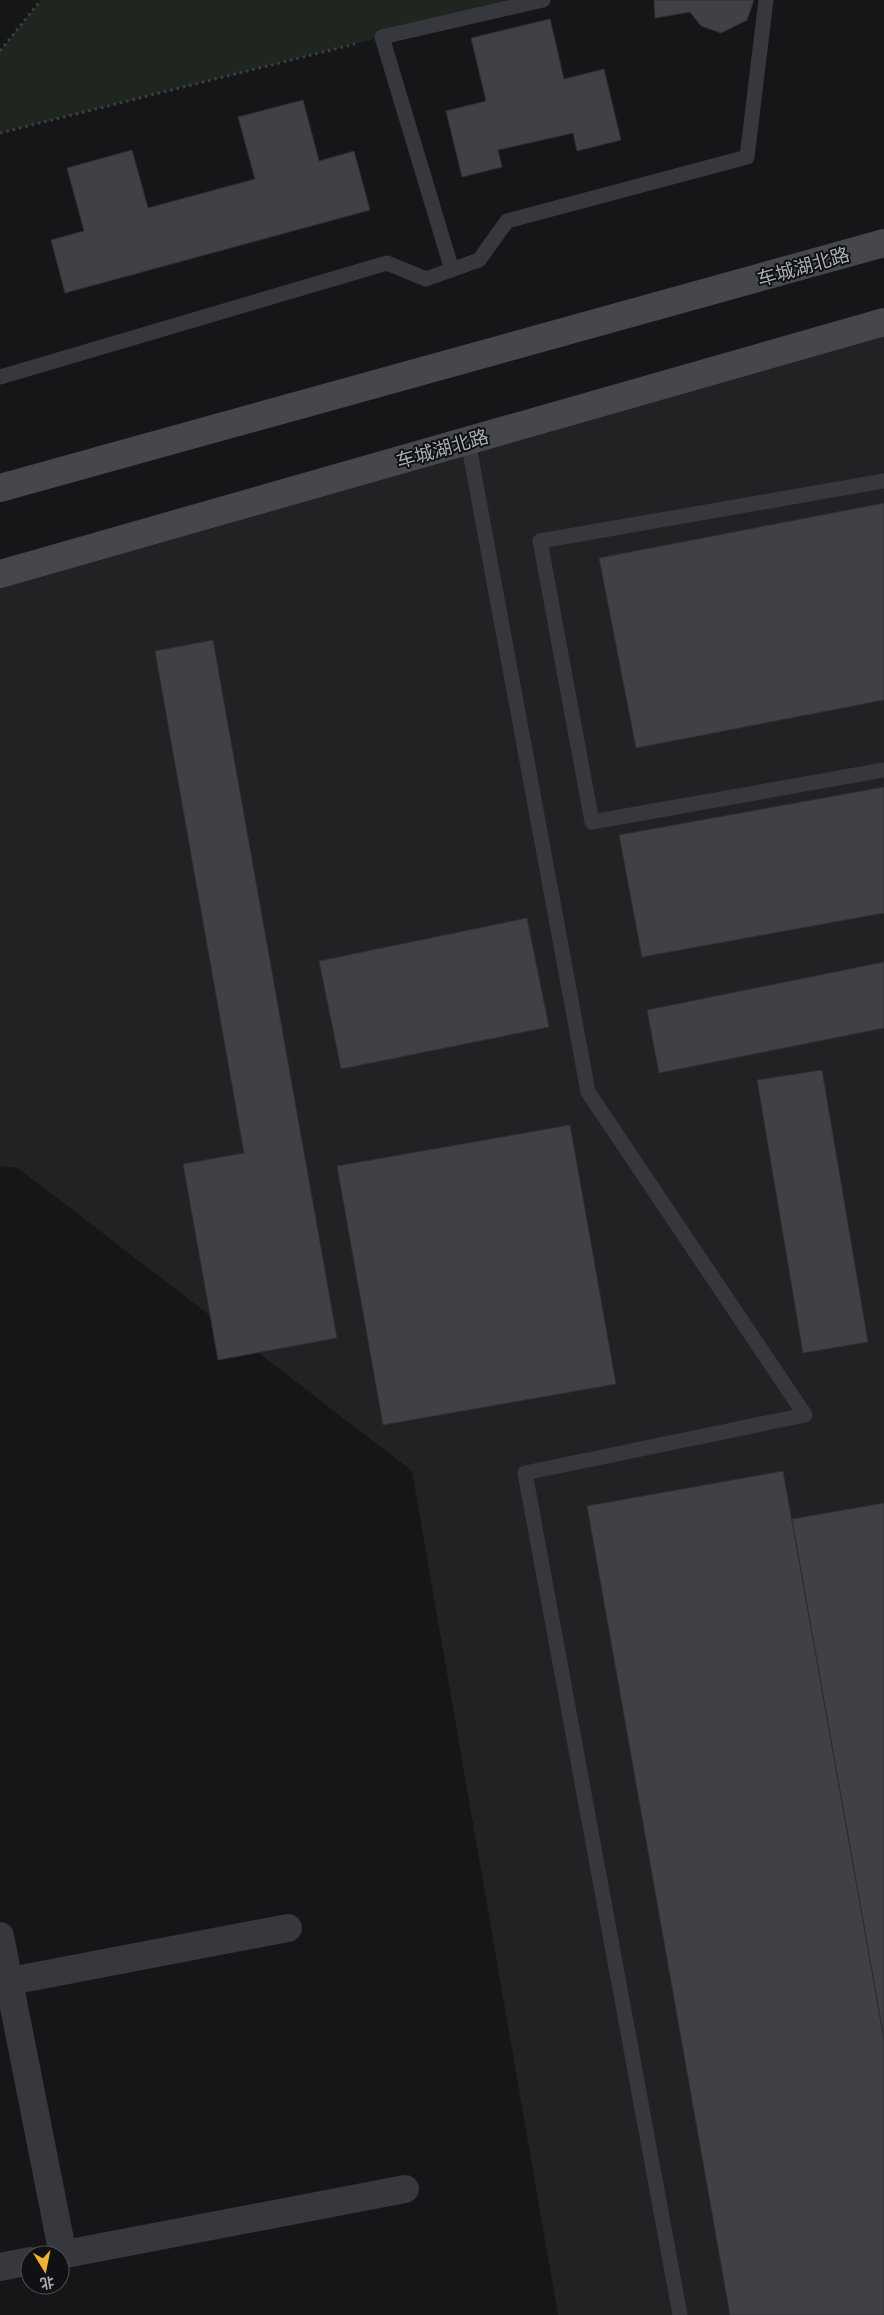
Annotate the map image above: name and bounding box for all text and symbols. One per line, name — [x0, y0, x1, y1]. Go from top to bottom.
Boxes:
street label: 车城湖北路 — [754, 242, 852, 290]
street label: 车城湖北路 — [393, 424, 491, 472]
north arrow — [20, 2245, 70, 2295]
text: 北 — [39, 2274, 56, 2293]

